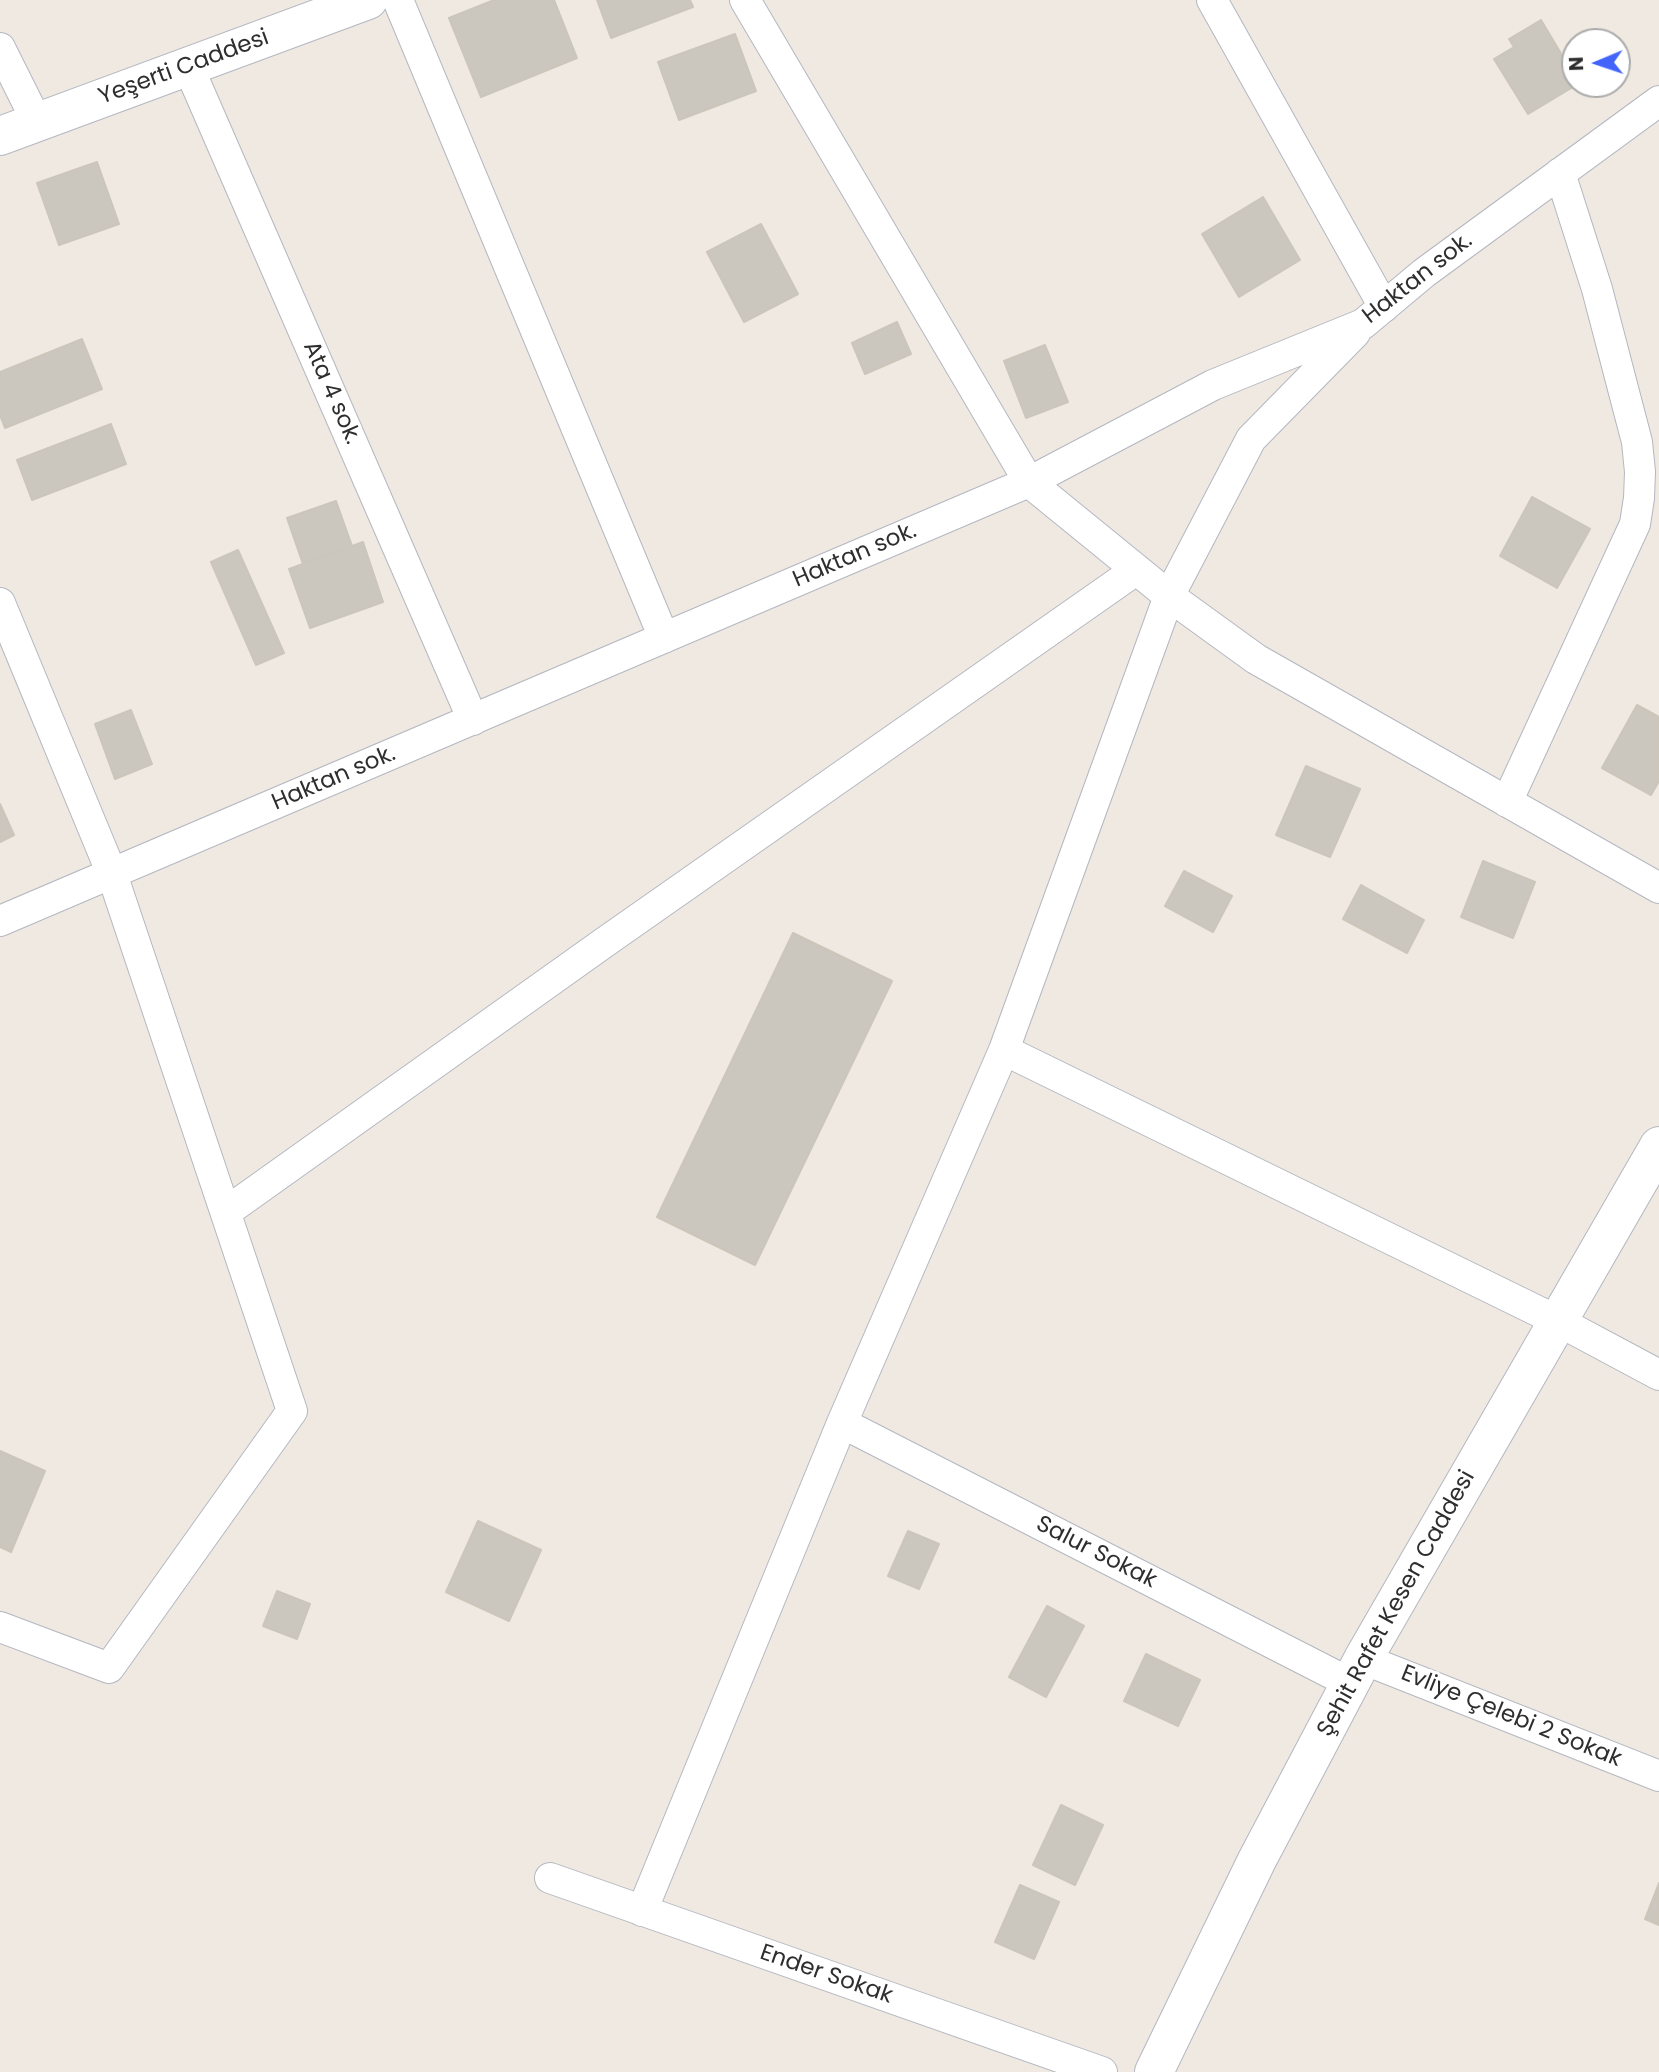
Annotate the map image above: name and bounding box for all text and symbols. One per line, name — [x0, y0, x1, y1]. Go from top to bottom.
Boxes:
street label: Yeşerti Caddesi — [95, 24, 273, 112]
north arrow — [1561, 28, 1631, 98]
text: N — [1563, 56, 1590, 71]
street label: Haktan sok. — [1358, 228, 1478, 330]
street label: Ata 4 sok. — [296, 337, 366, 449]
street label: Haktan sok. — [789, 518, 921, 594]
street label: Haktan sok. — [268, 741, 400, 817]
street label: Şehit Rafet Kesen Caddesi — [1312, 1466, 1482, 1742]
street label: Salur Sokak — [1031, 1511, 1161, 1595]
street label: Evliye Çelebi 2 Sokak — [1397, 1660, 1625, 1774]
street label: Ender Sokak — [756, 1939, 896, 2011]

